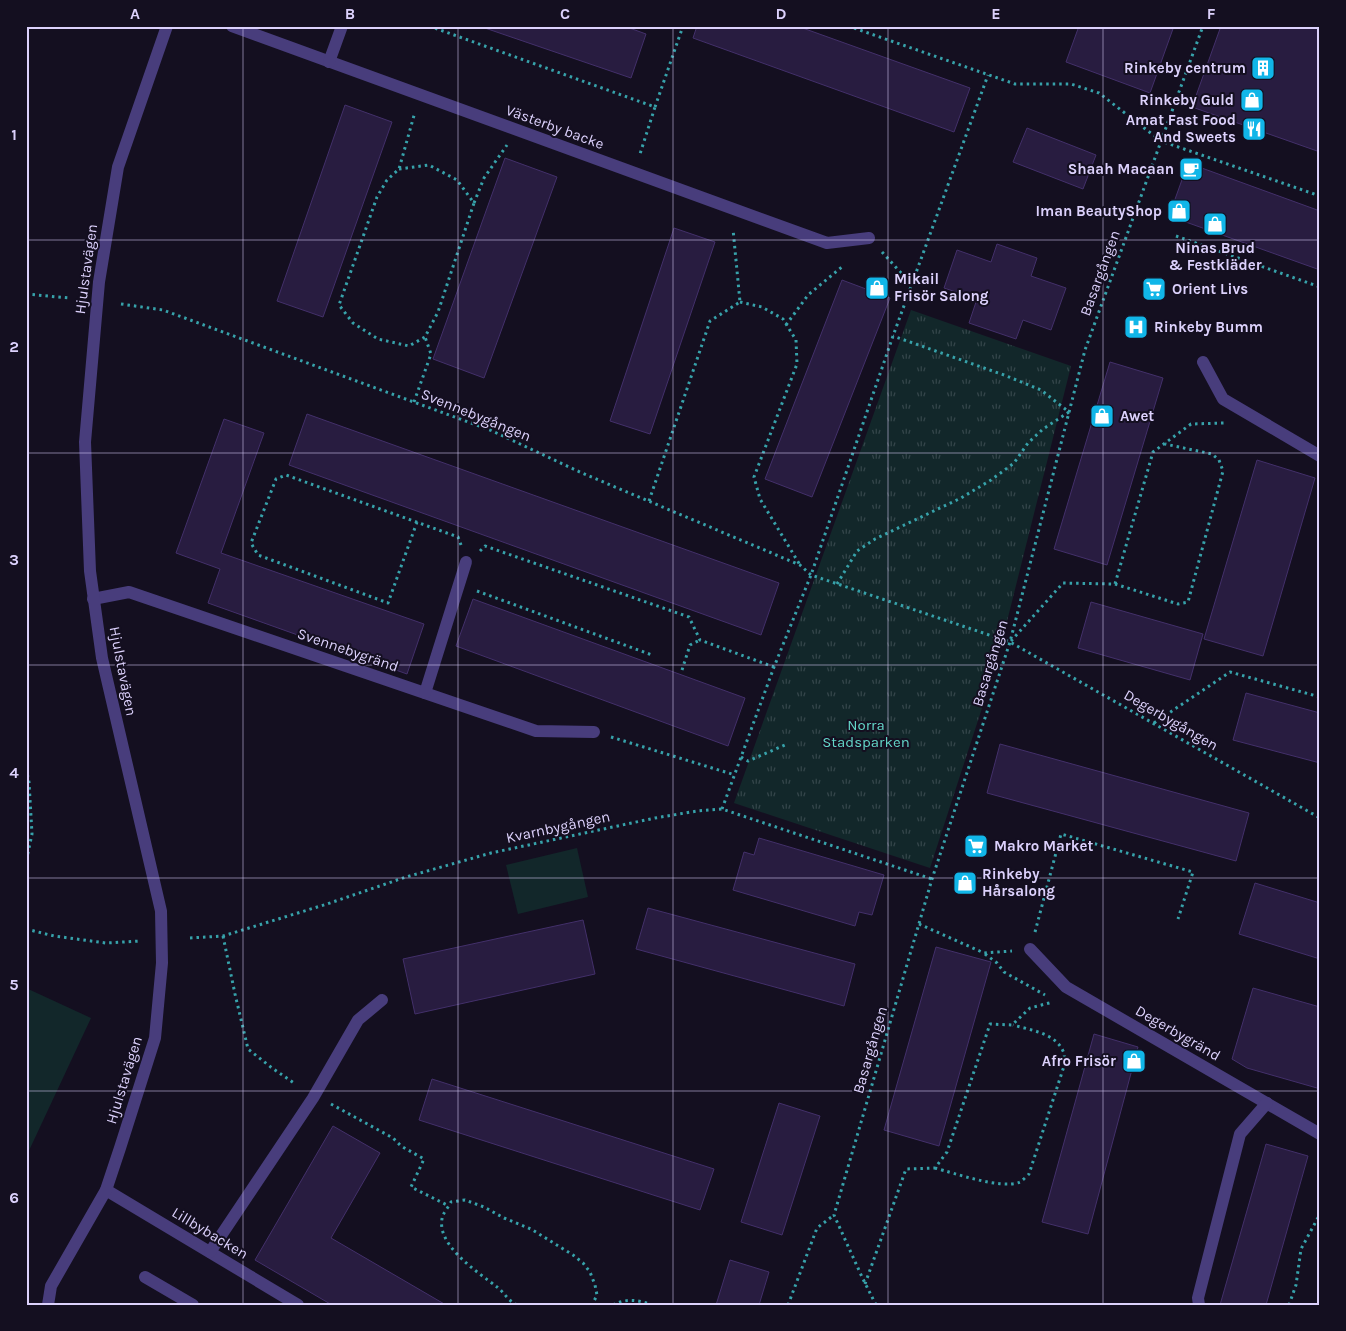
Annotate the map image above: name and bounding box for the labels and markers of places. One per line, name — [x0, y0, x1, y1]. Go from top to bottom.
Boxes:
building icon: Rinkeby centrum — [1250, 55, 1276, 81]
place label: Rinkeby centrum — [1124, 59, 1246, 77]
shop icon: Rinkeby Guld — [1239, 87, 1265, 113]
place label: Rinkeby Guld — [1139, 91, 1234, 109]
place label: Amat Fast Food And Sweets — [1126, 111, 1236, 146]
restaurant icon: Amat Fast Food And Sweets — [1241, 116, 1267, 142]
cafe icon: Shaah Macaan — [1178, 156, 1204, 182]
place label: Shaah Macaan — [1068, 160, 1174, 178]
shop icon: Iman BeautyShop — [1166, 198, 1192, 224]
place label: Iman BeautyShop — [1035, 202, 1162, 220]
shop icon: Ninas Brud & Festkläder — [1202, 211, 1228, 237]
place label: Ninas Brud & Festkläder — [1168, 239, 1262, 274]
place label: Mikail Frisör Salong — [894, 270, 989, 305]
shop icon: Mikail Frisör Salong — [864, 275, 890, 301]
supermarket icon: Orient Livs — [1141, 276, 1167, 302]
place label: Orient Livs — [1172, 280, 1248, 298]
hospital icon: Rinkeby Bumm — [1123, 314, 1149, 340]
place label: Rinkeby Bumm — [1154, 318, 1263, 336]
shop icon: Awet — [1089, 403, 1115, 429]
place label: Awet — [1120, 407, 1154, 425]
supermarket icon: Makro Market — [963, 833, 989, 859]
place label: Makro Market — [994, 837, 1094, 855]
place label: Rinkeby Hårsalong — [982, 865, 1055, 900]
shop icon: Rinkeby Hårsalong — [952, 870, 978, 896]
shop icon: Afro Frisör — [1121, 1048, 1147, 1074]
place label: Afro Frisör — [1042, 1052, 1116, 1070]

